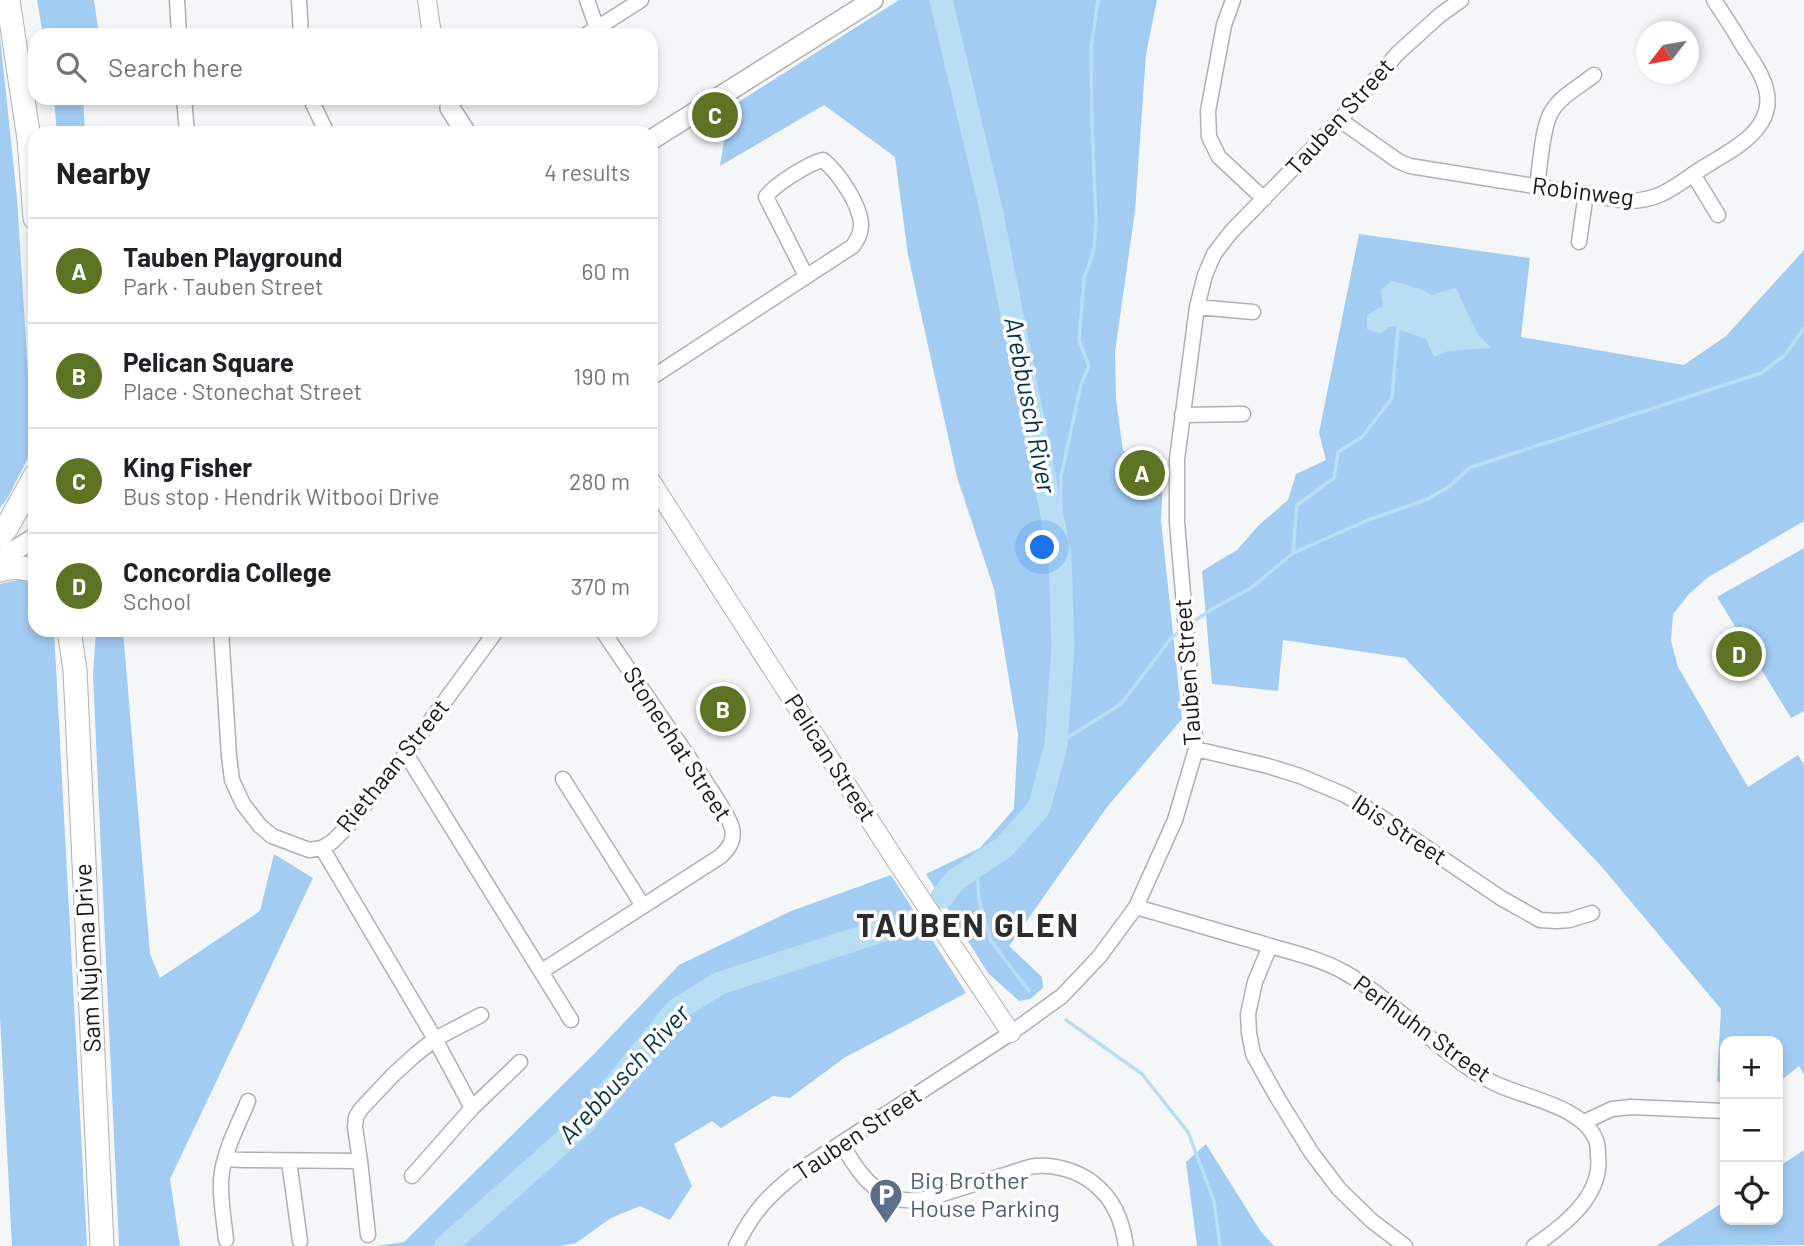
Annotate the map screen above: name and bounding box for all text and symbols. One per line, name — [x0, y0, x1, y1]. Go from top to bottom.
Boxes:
north arrow — [1636, 21, 1699, 84]
search box — [28, 28, 658, 105]
icon: search — [52, 48, 90, 86]
text: Search here — [108, 51, 243, 82]
street label: Tauben Street — [1279, 52, 1399, 180]
pin: C — [692, 89, 738, 141]
text: Nearby — [56, 154, 151, 190]
text: 4 results — [544, 158, 630, 186]
street label: Robinweg — [1531, 170, 1636, 211]
text: Tauben Playground — [123, 241, 343, 272]
text: A — [71, 257, 87, 285]
text: 60 m — [582, 257, 630, 285]
text: Park · Tauben Street — [123, 272, 324, 300]
water label: Arebbusch River — [999, 314, 1064, 496]
text: Pelican Square — [123, 346, 294, 377]
text: B — [72, 362, 86, 390]
text: 190 m — [573, 362, 630, 390]
text: Place · Stonechat Street — [123, 377, 362, 405]
pin: A — [1119, 447, 1165, 499]
text: King Fisher — [123, 451, 252, 482]
text: C — [72, 467, 86, 495]
text: 280 m — [569, 467, 630, 495]
text: Bus stop · Hendrik Witbooi Drive — [123, 482, 439, 510]
your location — [1025, 530, 1059, 564]
text: Concordia College — [123, 556, 331, 587]
text: D — [72, 572, 86, 600]
text: 370 m — [571, 572, 630, 600]
text: School — [123, 587, 191, 615]
street label: Tauben Street — [1167, 598, 1206, 747]
pin: D — [1716, 628, 1762, 680]
street label: Stonechat Street — [618, 661, 739, 826]
pin: B — [700, 683, 746, 735]
street label: Pelican Street — [779, 688, 883, 826]
street label: Riethaan Street — [329, 693, 454, 837]
street label: Ibis Street — [1347, 787, 1453, 870]
street label: Sam Nujoma Drive — [67, 863, 106, 1053]
district label: TAUBEN GLEN — [856, 905, 1080, 943]
street label: Perlhuhn Street — [1348, 968, 1497, 1087]
water label: Arebbusch River — [551, 996, 696, 1149]
map controls — [1720, 1036, 1783, 1225]
button: + — [1720, 1036, 1783, 1099]
street label: Tauben Street — [788, 1080, 926, 1186]
button: − — [1720, 1099, 1783, 1162]
button: locate — [1720, 1162, 1783, 1225]
place label: Big Brother House Parking — [910, 1165, 1060, 1222]
parking icon: Big Brother House Parking — [867, 1176, 905, 1225]

